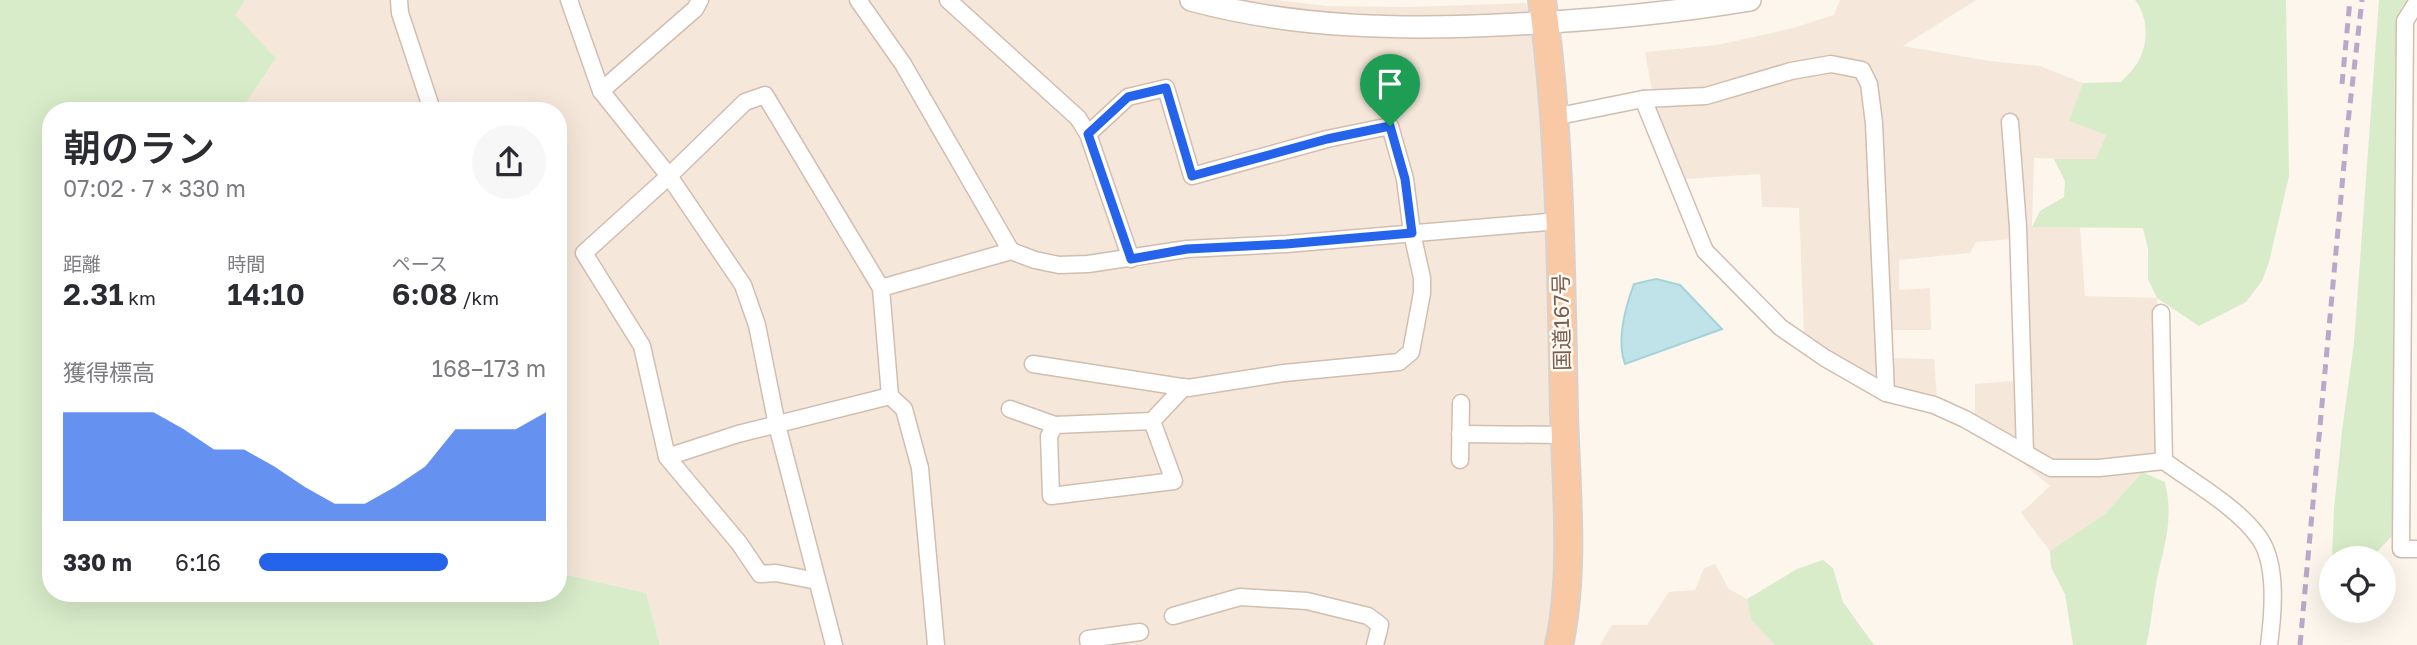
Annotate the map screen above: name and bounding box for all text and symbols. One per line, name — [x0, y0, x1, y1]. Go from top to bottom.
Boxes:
pin — [1360, 54, 1420, 126]
icon: arrive — [1371, 65, 1409, 103]
text: 朝のラン — [63, 125, 215, 170]
button: share — [472, 125, 546, 199]
text: 07:02 · 7 × 330 m — [63, 174, 246, 202]
text: 距離 — [63, 252, 101, 275]
text: 時間 — [227, 252, 265, 275]
text: ペース — [392, 252, 448, 275]
street label: 国道167号 — [1547, 273, 1575, 371]
text: 2.31 — [63, 276, 124, 312]
text: 14:10 — [227, 276, 305, 312]
text: 6:08 — [392, 276, 458, 312]
text: km — [124, 286, 156, 309]
text: /km — [458, 286, 499, 309]
text: 168–173 m — [432, 354, 546, 382]
text: 獲得標高 — [63, 358, 155, 386]
map controls — [2319, 546, 2396, 623]
button: locate — [2319, 546, 2396, 623]
text: 330 m — [63, 548, 132, 576]
text: 6:16 — [175, 548, 221, 576]

